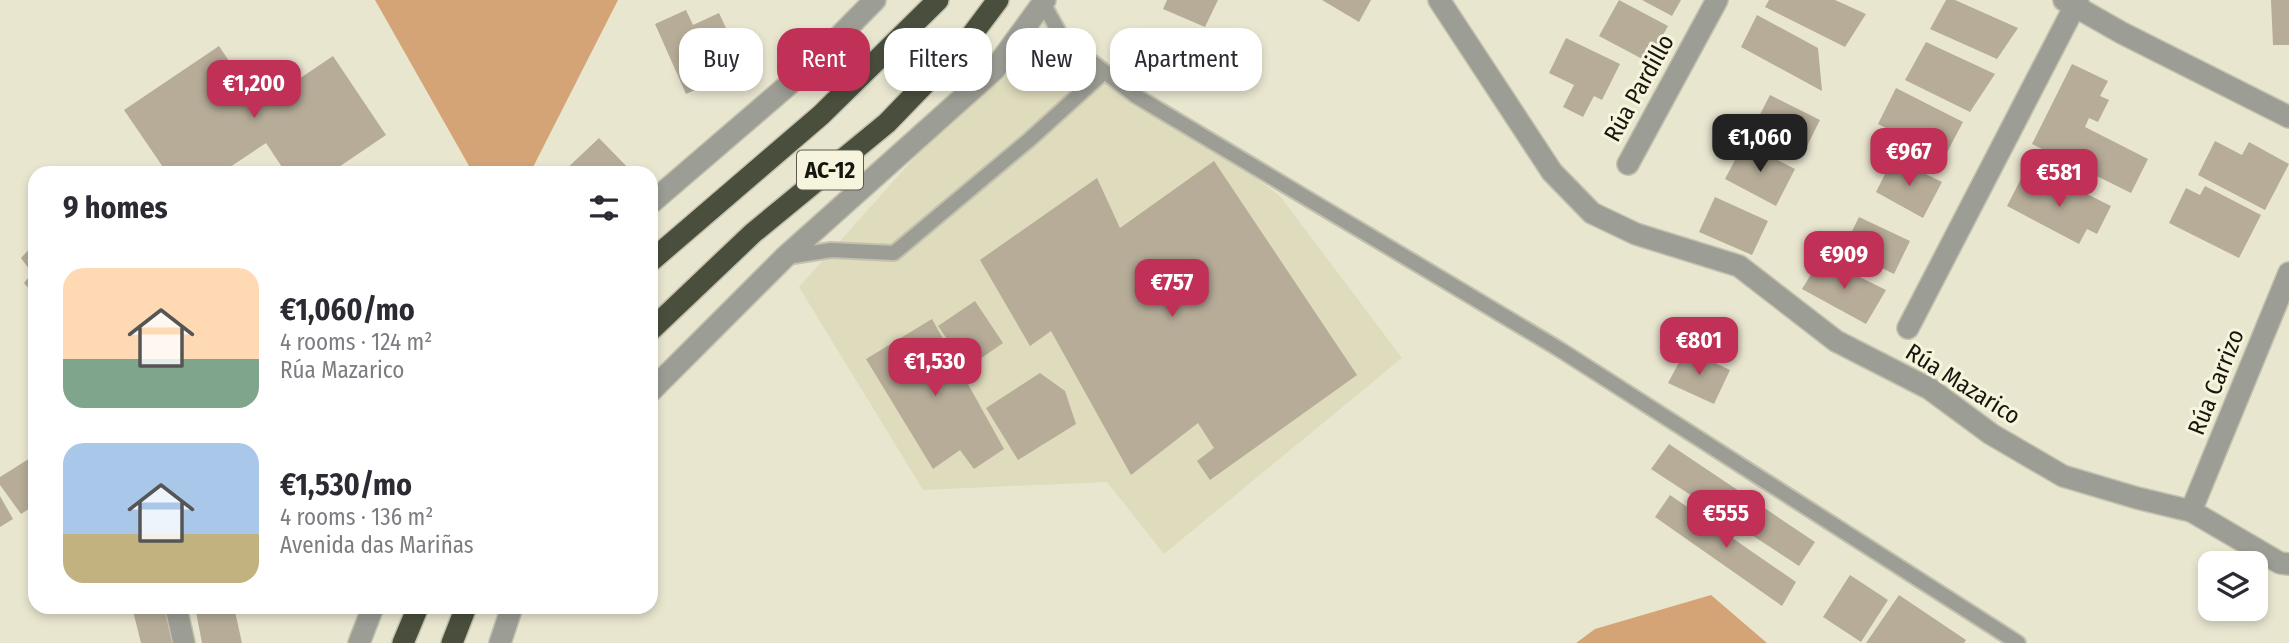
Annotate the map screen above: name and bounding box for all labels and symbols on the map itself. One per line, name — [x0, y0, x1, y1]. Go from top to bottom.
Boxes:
street label: Rúa Pardillo — [1598, 30, 1680, 146]
pin: €1,200 — [197, 60, 311, 120]
pin: €1,060 — [1703, 114, 1817, 174]
pin: €967 — [1868, 128, 1950, 188]
road number: AC-12 — [797, 150, 863, 190]
pin: €581 — [2018, 150, 2100, 209]
pin: €909 — [1803, 232, 1885, 291]
pin: €757 — [1131, 260, 1213, 319]
pin: €801 — [1658, 318, 1740, 377]
street label: Rúa Carrizo — [2182, 325, 2250, 439]
pin: €1,530 — [878, 338, 992, 398]
street label: Rúa Mazarico — [1901, 338, 2025, 430]
pin: €555 — [1685, 490, 1767, 550]

